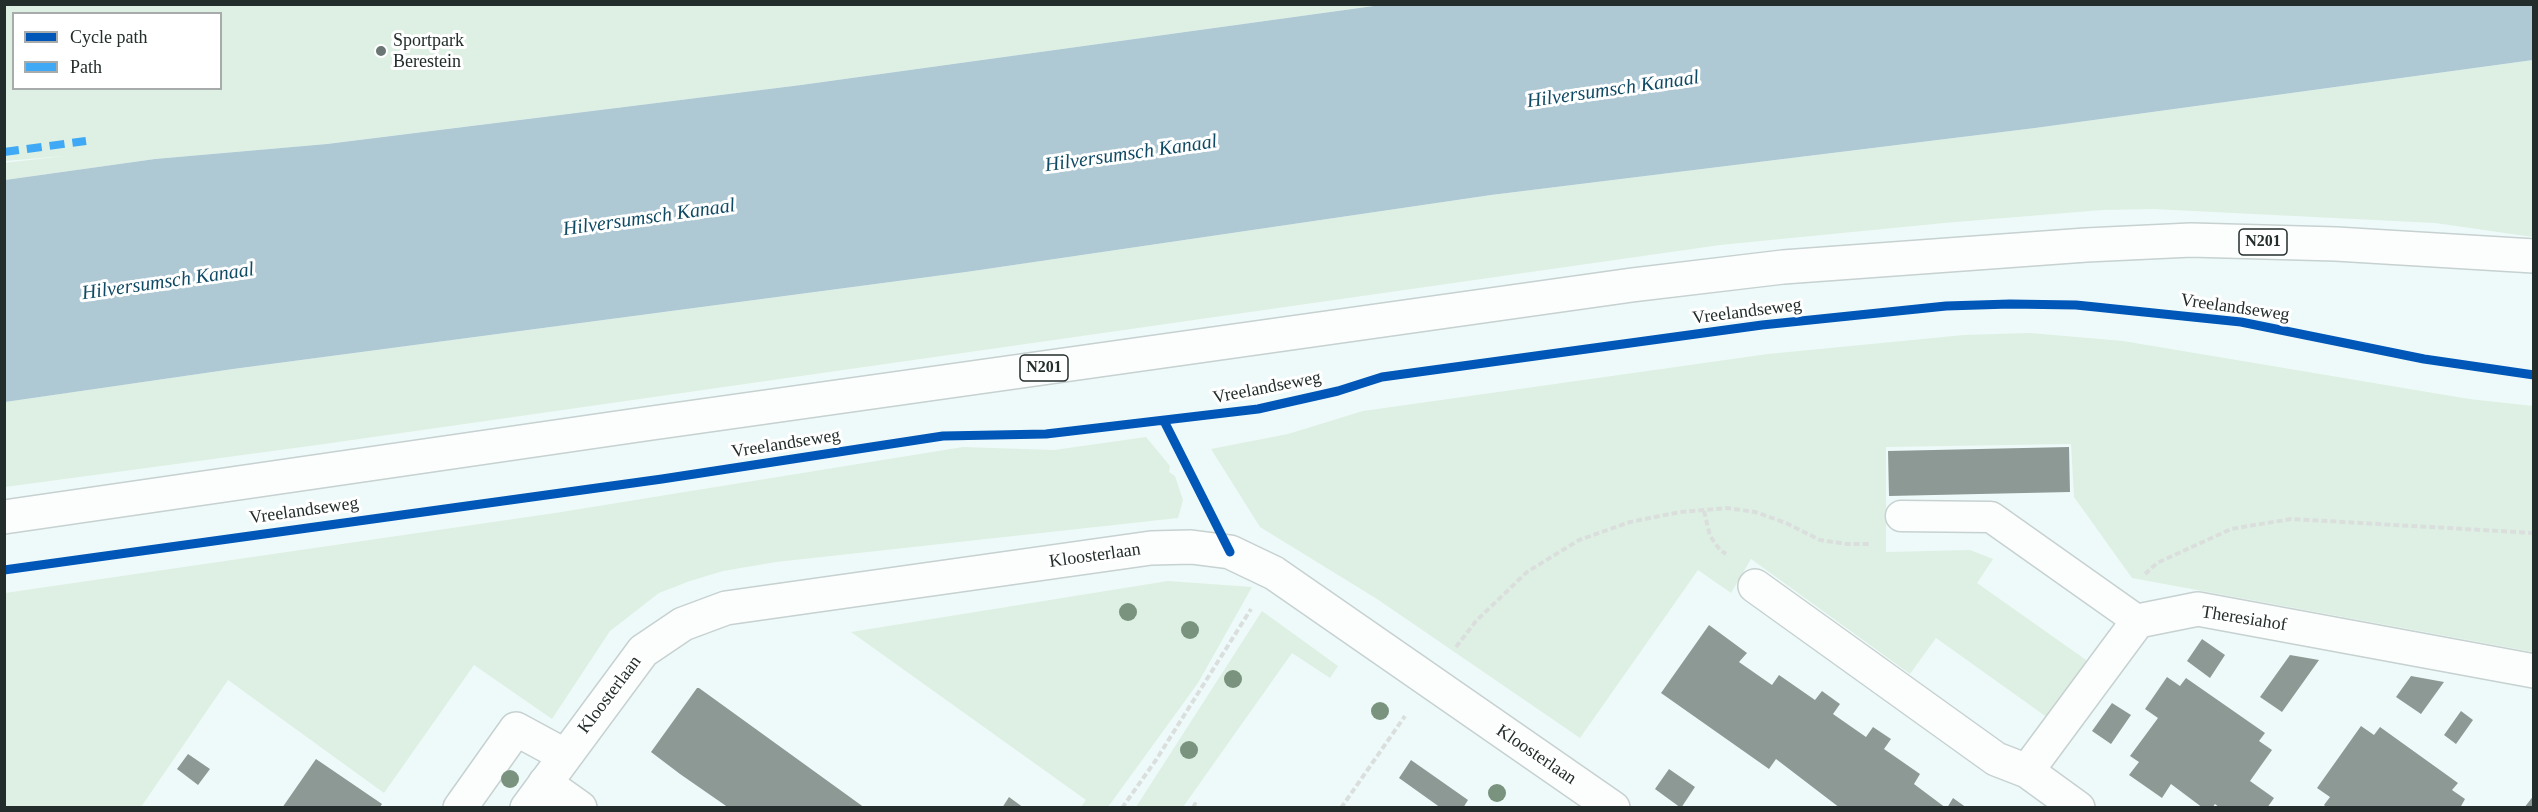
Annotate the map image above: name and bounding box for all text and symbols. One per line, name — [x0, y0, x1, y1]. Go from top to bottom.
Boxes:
legend — [12, 12, 222, 90]
text: Cycle path — [70, 27, 147, 47]
place label: Sportpark Berestein — [393, 30, 464, 72]
marker: Sportpark Berestein — [374, 44, 388, 58]
text: Path — [70, 57, 102, 77]
water label: Hilversumsch Kanaal — [1525, 66, 1701, 114]
water label: Hilversumsch Kanaal — [1043, 130, 1219, 178]
water label: Hilversumsch Kanaal — [561, 194, 737, 242]
road number: N201 — [2239, 229, 2287, 255]
water label: Hilversumsch Kanaal — [80, 258, 256, 306]
street label: Vreelandseweg — [2179, 290, 2291, 326]
street label: Vreelandseweg — [1691, 295, 1803, 329]
road number: N201 — [1020, 355, 1068, 381]
street label: Vreelandseweg — [1211, 367, 1323, 409]
street label: Vreelandseweg — [730, 425, 842, 463]
street label: Vreelandseweg — [248, 493, 360, 529]
street label: Kloosterlaan — [1048, 539, 1142, 573]
street label: Theresiahof — [2200, 602, 2288, 636]
street label: Kloosterlaan — [574, 652, 646, 738]
street label: Kloosterlaan — [1492, 720, 1580, 790]

